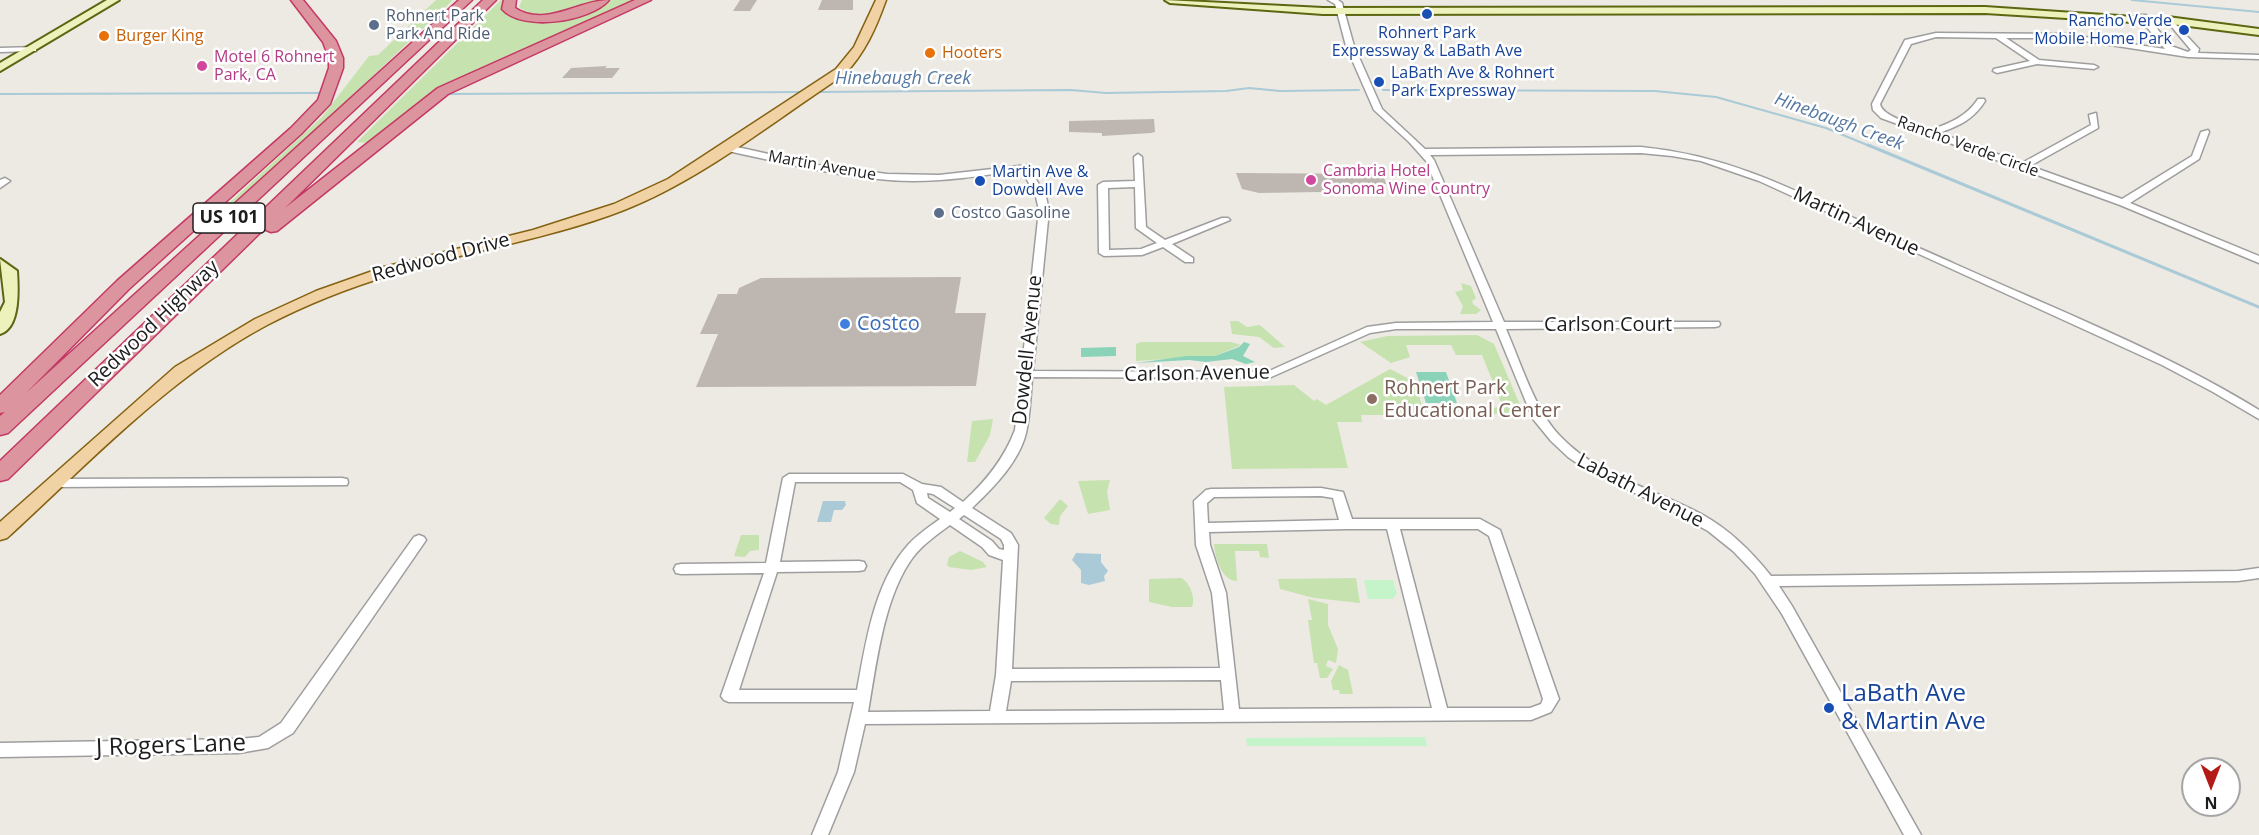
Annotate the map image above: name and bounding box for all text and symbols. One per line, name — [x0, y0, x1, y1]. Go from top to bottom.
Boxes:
place label: Rohnert Park Park And Ride — [386, 6, 490, 44]
marker: Rohnert Park Expressway & LaBath Ave — [1420, 7, 1434, 21]
place label: Rancho Verde Mobile Home Park — [2034, 11, 2172, 49]
marker: Rohnert Park Park And Ride — [367, 18, 381, 32]
place label: Rohnert Park Expressway & LaBath Ave — [1332, 23, 1522, 61]
marker: Rancho Verde Mobile Home Park — [2177, 23, 2191, 37]
place label: Burger King — [116, 26, 203, 46]
marker: Burger King — [97, 29, 111, 43]
place label: Hooters — [942, 43, 1002, 63]
marker: Hooters — [923, 46, 937, 60]
place label: Motel 6 Rohnert Park, CA — [214, 47, 335, 85]
marker: Motel 6 Rohnert Park, CA — [195, 59, 209, 73]
place label: LaBath Ave & Rohnert Park Expressway — [1391, 63, 1555, 101]
water label: Hinebaugh Creek — [835, 68, 971, 90]
marker: LaBath Ave & Rohnert Park Expressway — [1372, 75, 1386, 89]
water label: Hinebaugh Creek — [1771, 89, 1907, 155]
street label: Rancho Verde Circle — [1895, 112, 2041, 182]
street label: Martin Avenue — [767, 147, 877, 185]
place label: Cambria Hotel Sonoma Wine Country — [1323, 161, 1490, 199]
place label: Martin Ave & Dowdell Ave — [992, 162, 1088, 200]
marker: Cambria Hotel Sonoma Wine Country — [1304, 173, 1318, 187]
marker: Martin Ave & Dowdell Ave — [973, 174, 987, 188]
street label: Martin Avenue — [1789, 182, 1923, 262]
road number: US 101 — [193, 203, 265, 233]
place label: Costco Gasoline — [951, 203, 1070, 223]
marker: Costco Gasoline — [932, 206, 946, 220]
street label: Redwood Drive — [369, 228, 513, 288]
street label: Redwood Highway — [84, 256, 224, 392]
street label: Dowdell Avenue — [1008, 274, 1048, 426]
place label: Costco — [857, 312, 920, 336]
street label: Carlson Court — [1544, 313, 1672, 337]
marker: Costco — [838, 317, 852, 331]
street label: Carlson Avenue — [1124, 361, 1270, 387]
place label: Rohnert Park Educational Center — [1384, 376, 1561, 423]
marker: Rohnert Park Educational Center — [1365, 392, 1379, 406]
street label: Labath Avenue — [1573, 449, 1707, 533]
place label: LaBath Ave & Martin Ave — [1841, 680, 1986, 736]
marker: LaBath Ave & Martin Ave — [1822, 701, 1836, 715]
street label: J Rogers Lane — [96, 729, 246, 763]
north arrow — [2181, 757, 2241, 817]
text: N — [2205, 792, 2218, 814]

